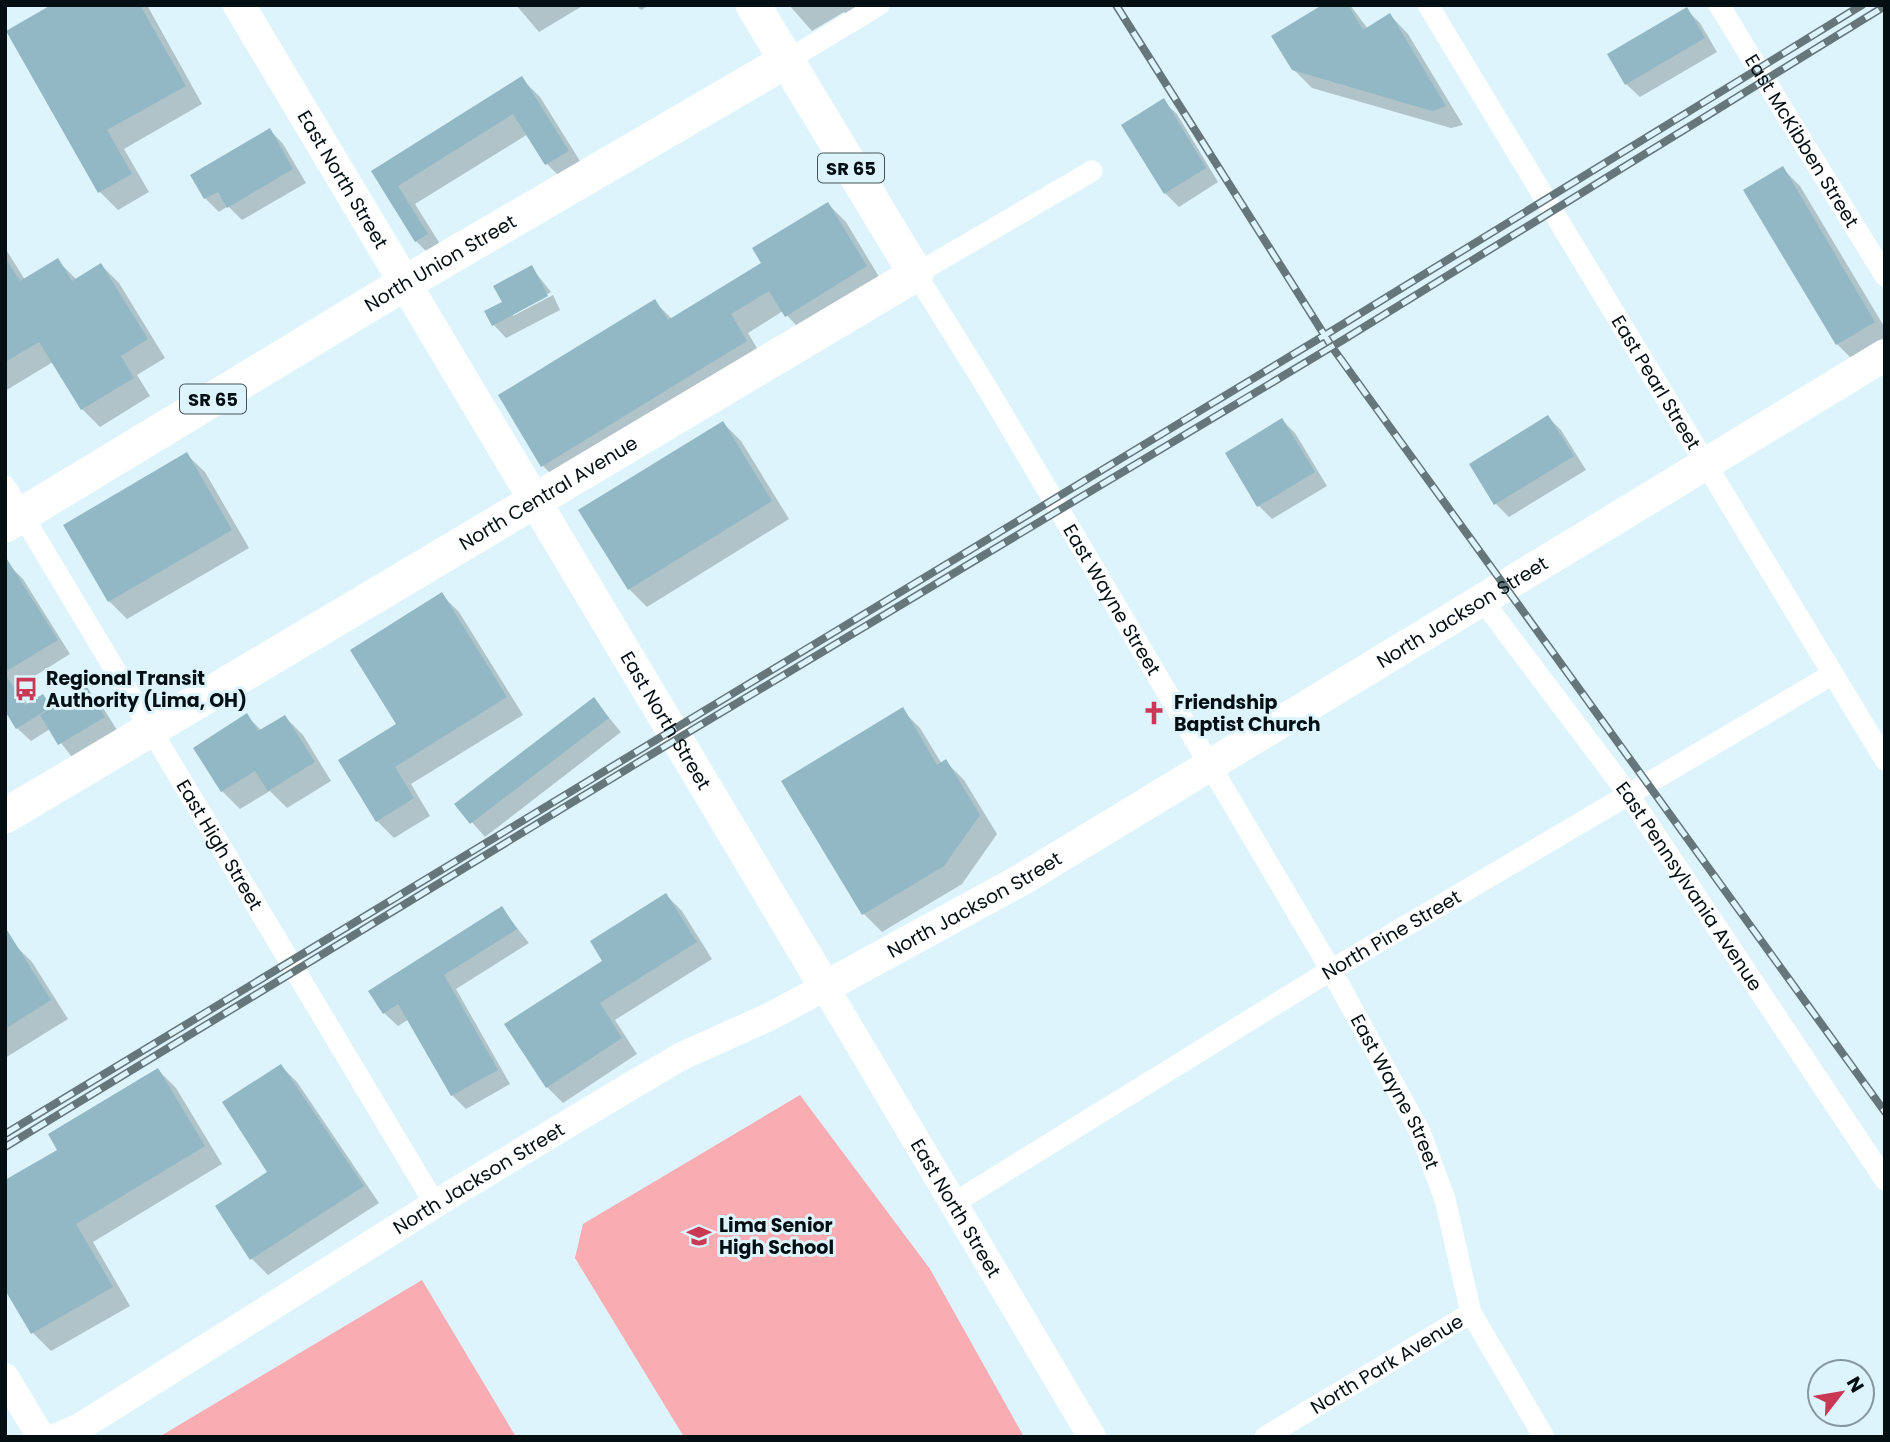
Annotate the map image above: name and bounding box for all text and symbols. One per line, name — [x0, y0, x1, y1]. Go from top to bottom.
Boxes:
street label: East McKibben Street — [1739, 49, 1866, 233]
street label: East North Street — [291, 105, 395, 254]
road number: SR 65 — [818, 154, 884, 182]
street label: North Union Street — [359, 208, 521, 318]
street label: East Pearl Street — [1605, 310, 1707, 455]
road number: SR 65 — [180, 384, 246, 414]
street label: North Central Avenue — [454, 429, 642, 556]
street label: East Wayne Street — [1057, 519, 1167, 680]
street label: North Jackson Street — [1371, 549, 1553, 674]
street label: East North Street — [614, 646, 718, 795]
place label: Regional Transit Authority (Lima, OH) — [46, 665, 247, 714]
bus stop icon: Regional Transit Authority (Lima, OH) — [12, 675, 40, 703]
place label: Friendship Baptist Church — [1174, 689, 1321, 738]
church icon: Friendship Baptist Church — [1140, 699, 1168, 727]
street label: East High Street — [170, 774, 269, 915]
street label: East Pennsylvania Avenue — [1610, 776, 1769, 996]
street label: North Jackson Street — [882, 845, 1067, 964]
street label: North Pine Street — [1316, 883, 1466, 986]
street label: East Wayne Street — [1344, 1009, 1446, 1173]
street label: North Jackson Street — [388, 1116, 569, 1241]
street label: East North Street — [904, 1134, 1008, 1282]
place label: Lima Senior High School — [719, 1212, 834, 1261]
school or university icon: Lima Senior High School — [685, 1222, 713, 1250]
street label: North Park Avenue — [1305, 1307, 1468, 1420]
north arrow — [1806, 1358, 1876, 1428]
text: N — [1840, 1371, 1870, 1398]

